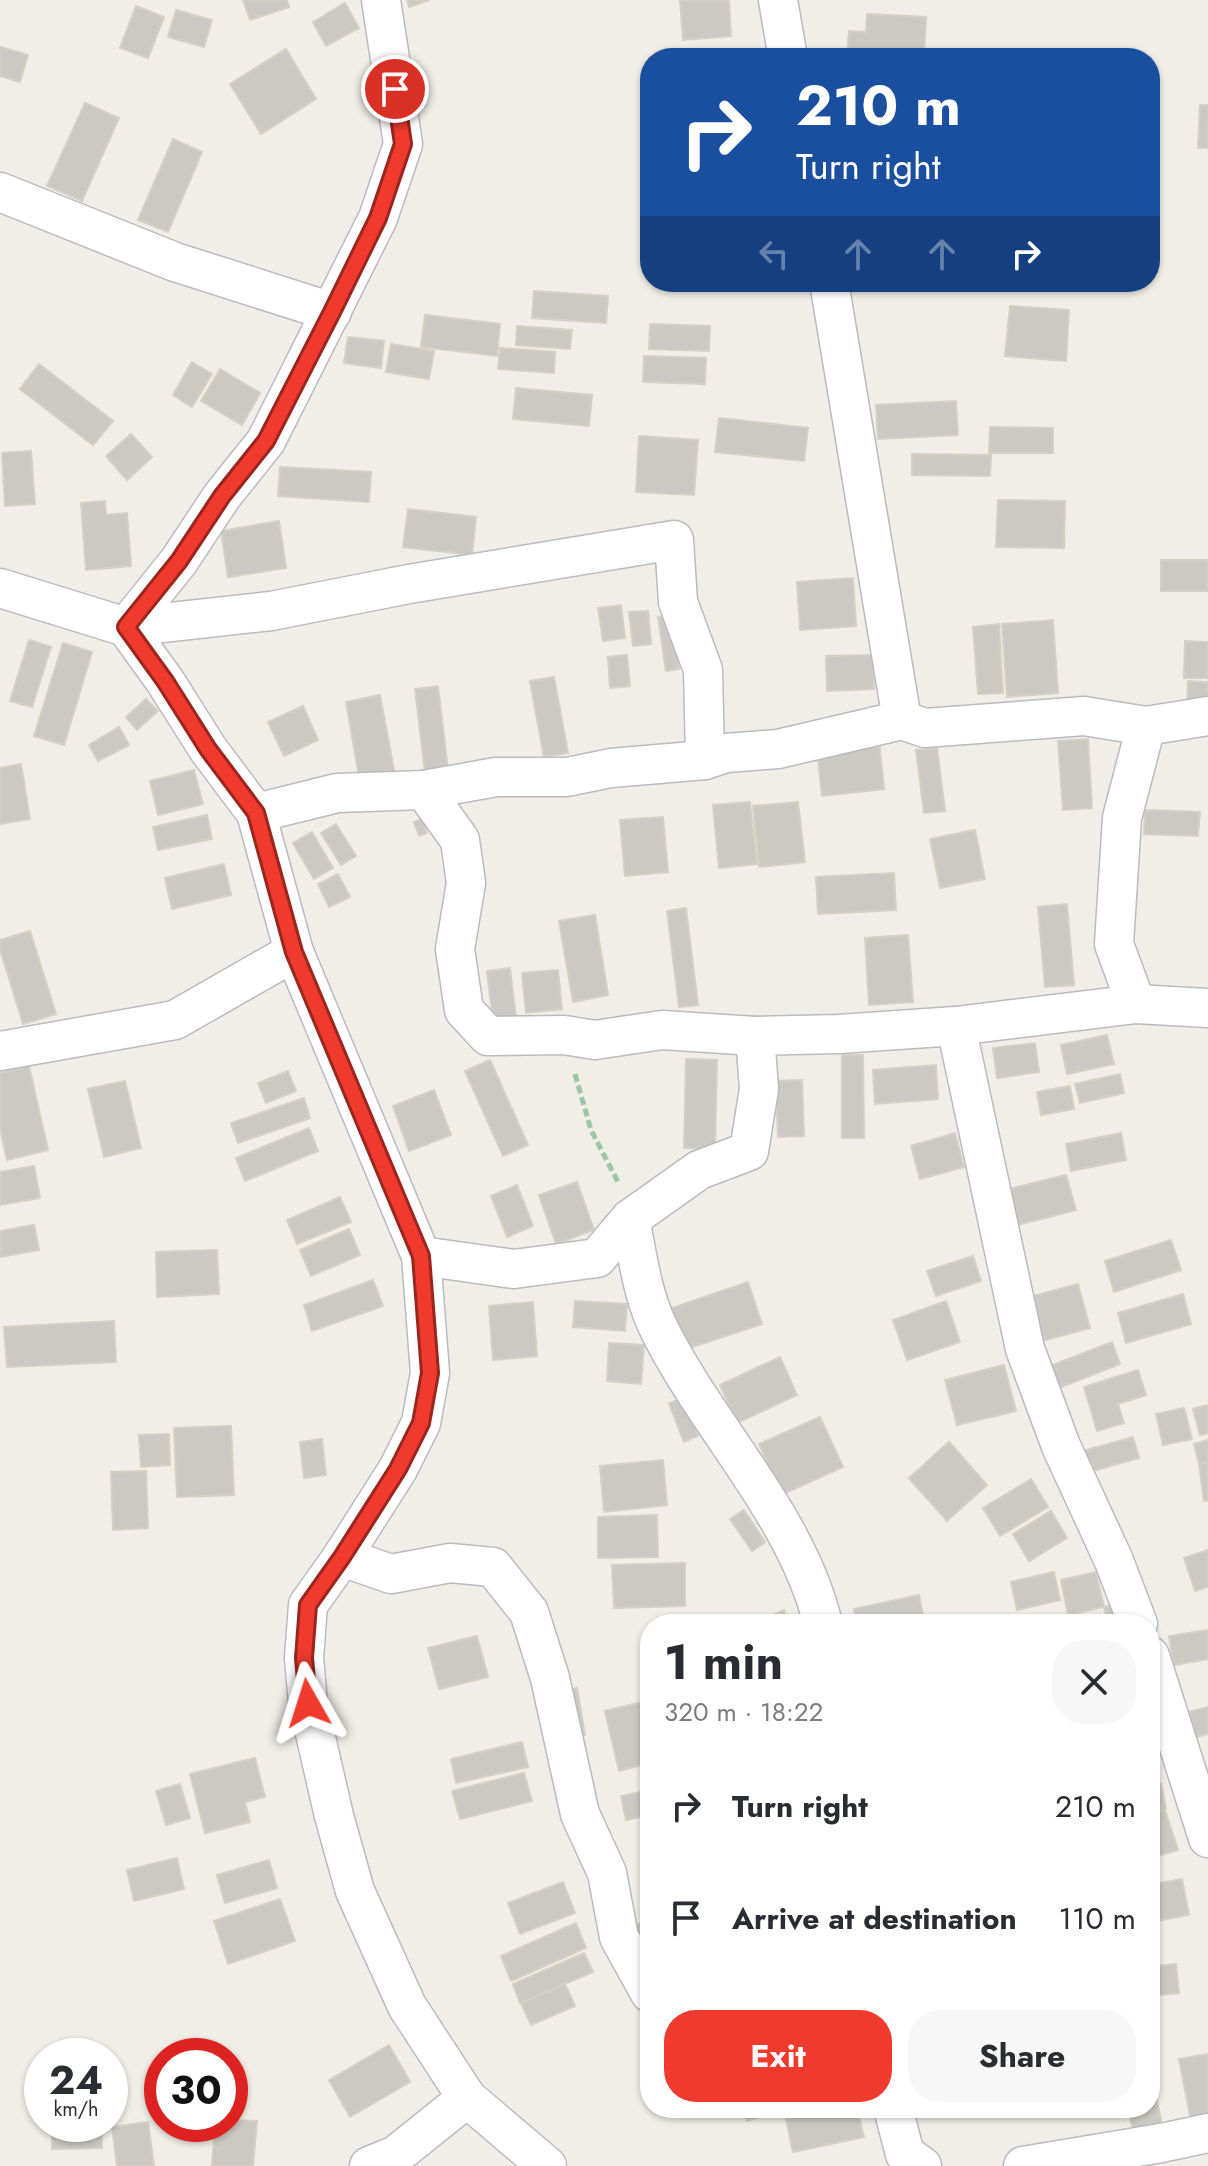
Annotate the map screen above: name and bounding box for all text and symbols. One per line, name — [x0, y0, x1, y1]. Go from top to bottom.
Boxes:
pin — [361, 55, 429, 123]
text: 210 m — [796, 65, 961, 146]
icon: arrive — [373, 67, 417, 111]
icon: right — [664, 80, 768, 184]
text: Turn right — [796, 140, 941, 192]
icon: left — [752, 232, 796, 276]
icon: ahead — [836, 232, 880, 276]
icon: ahead — [920, 232, 964, 276]
icon: right — [1004, 232, 1048, 276]
text: 1 min — [664, 1628, 783, 1697]
button: close — [1052, 1640, 1136, 1724]
position arrow — [266, 1661, 350, 1745]
text: 320 m · 18:22 — [664, 1693, 823, 1731]
icon: right — [664, 1784, 708, 1828]
text: Turn right — [732, 1785, 868, 1828]
text: 210 m — [1055, 1785, 1136, 1828]
icon: arrive — [664, 1896, 708, 1940]
text: Arrive at destination — [732, 1897, 1017, 1940]
text: 110 m — [1059, 1897, 1136, 1940]
button: Exit — [664, 2010, 892, 2102]
button: Share — [908, 2010, 1136, 2102]
speed limit sign: 30 — [144, 2038, 248, 2142]
text: 24 — [49, 2051, 103, 2109]
text: km/h — [53, 2095, 99, 2124]

